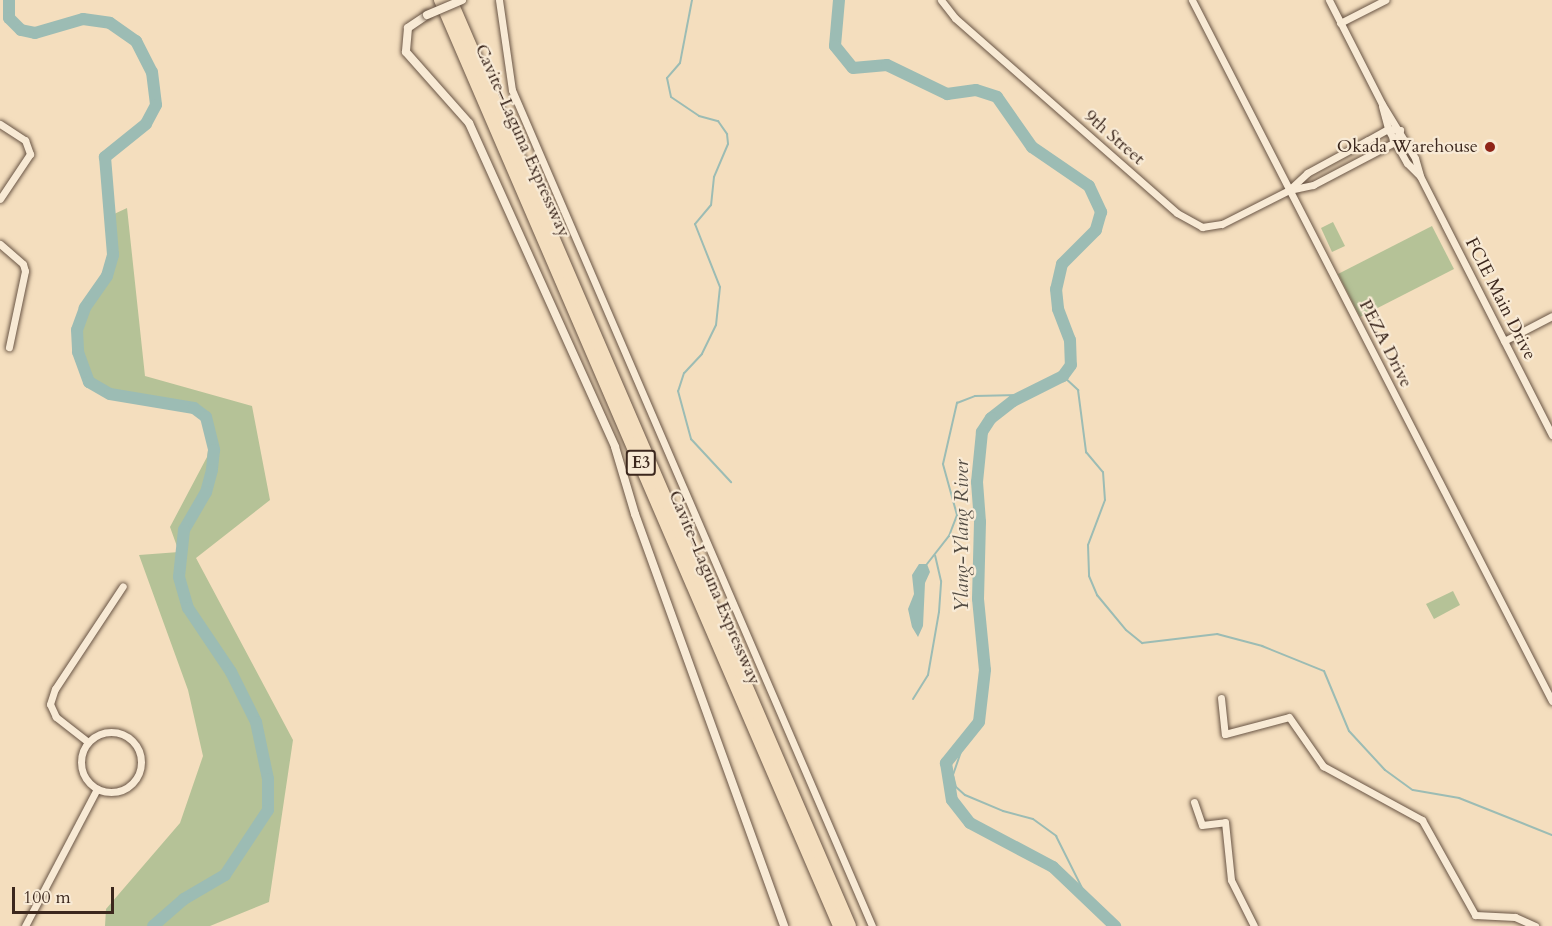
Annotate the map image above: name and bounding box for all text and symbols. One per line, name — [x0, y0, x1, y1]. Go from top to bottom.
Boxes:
street label: Cavite–Laguna Expressway — [470, 41, 574, 241]
street label: 9th Street — [1079, 106, 1149, 170]
place label: Okada Warehouse — [1337, 136, 1478, 158]
marker: Okada Warehouse — [1483, 140, 1497, 154]
street label: FCIE Main Drive — [1460, 234, 1540, 364]
street label: PEZA Drive — [1354, 296, 1416, 392]
road number: E3 — [624, 450, 658, 476]
water label: Ylang-Ylang River — [949, 460, 973, 612]
street label: Cavite–Laguna Expressway — [663, 488, 765, 688]
scale bar — [15, 875, 117, 913]
text: 100 m — [23, 885, 71, 910]

